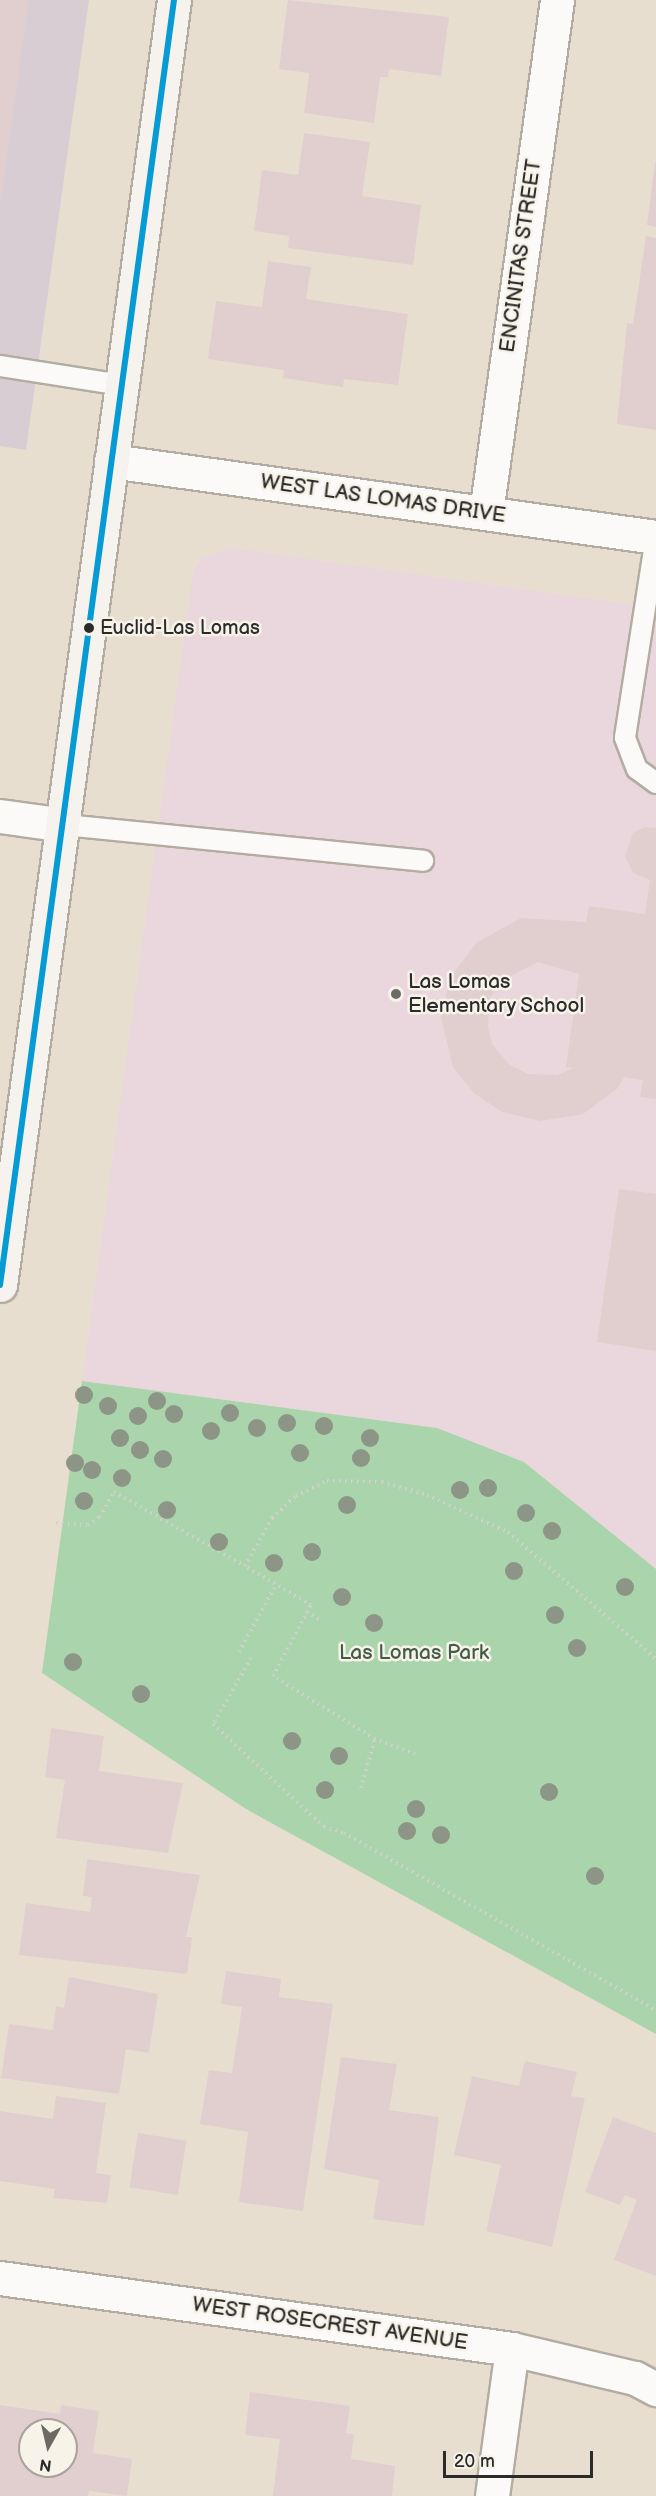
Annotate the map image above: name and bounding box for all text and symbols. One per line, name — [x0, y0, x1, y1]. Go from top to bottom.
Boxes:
street label: ENCINITAS STREET — [495, 158, 547, 354]
street label: WEST LAS LOMAS DRIVE — [259, 469, 507, 529]
place label: Euclid-Las Lomas — [100, 616, 260, 640]
marker: Euclid-Las Lomas — [83, 622, 95, 634]
place label: Las Lomas Elementary School — [408, 969, 586, 1019]
marker: Las Lomas Elementary School — [389, 987, 403, 1001]
park label: Las Lomas Park — [339, 1640, 489, 1666]
street label: WEST ROSECREST AVENUE — [191, 2292, 469, 2356]
north arrow — [18, 2418, 78, 2478]
scale bar — [446, 2439, 596, 2477]
text: 20 m — [454, 2451, 495, 2472]
text: N — [38, 2454, 53, 2475]

